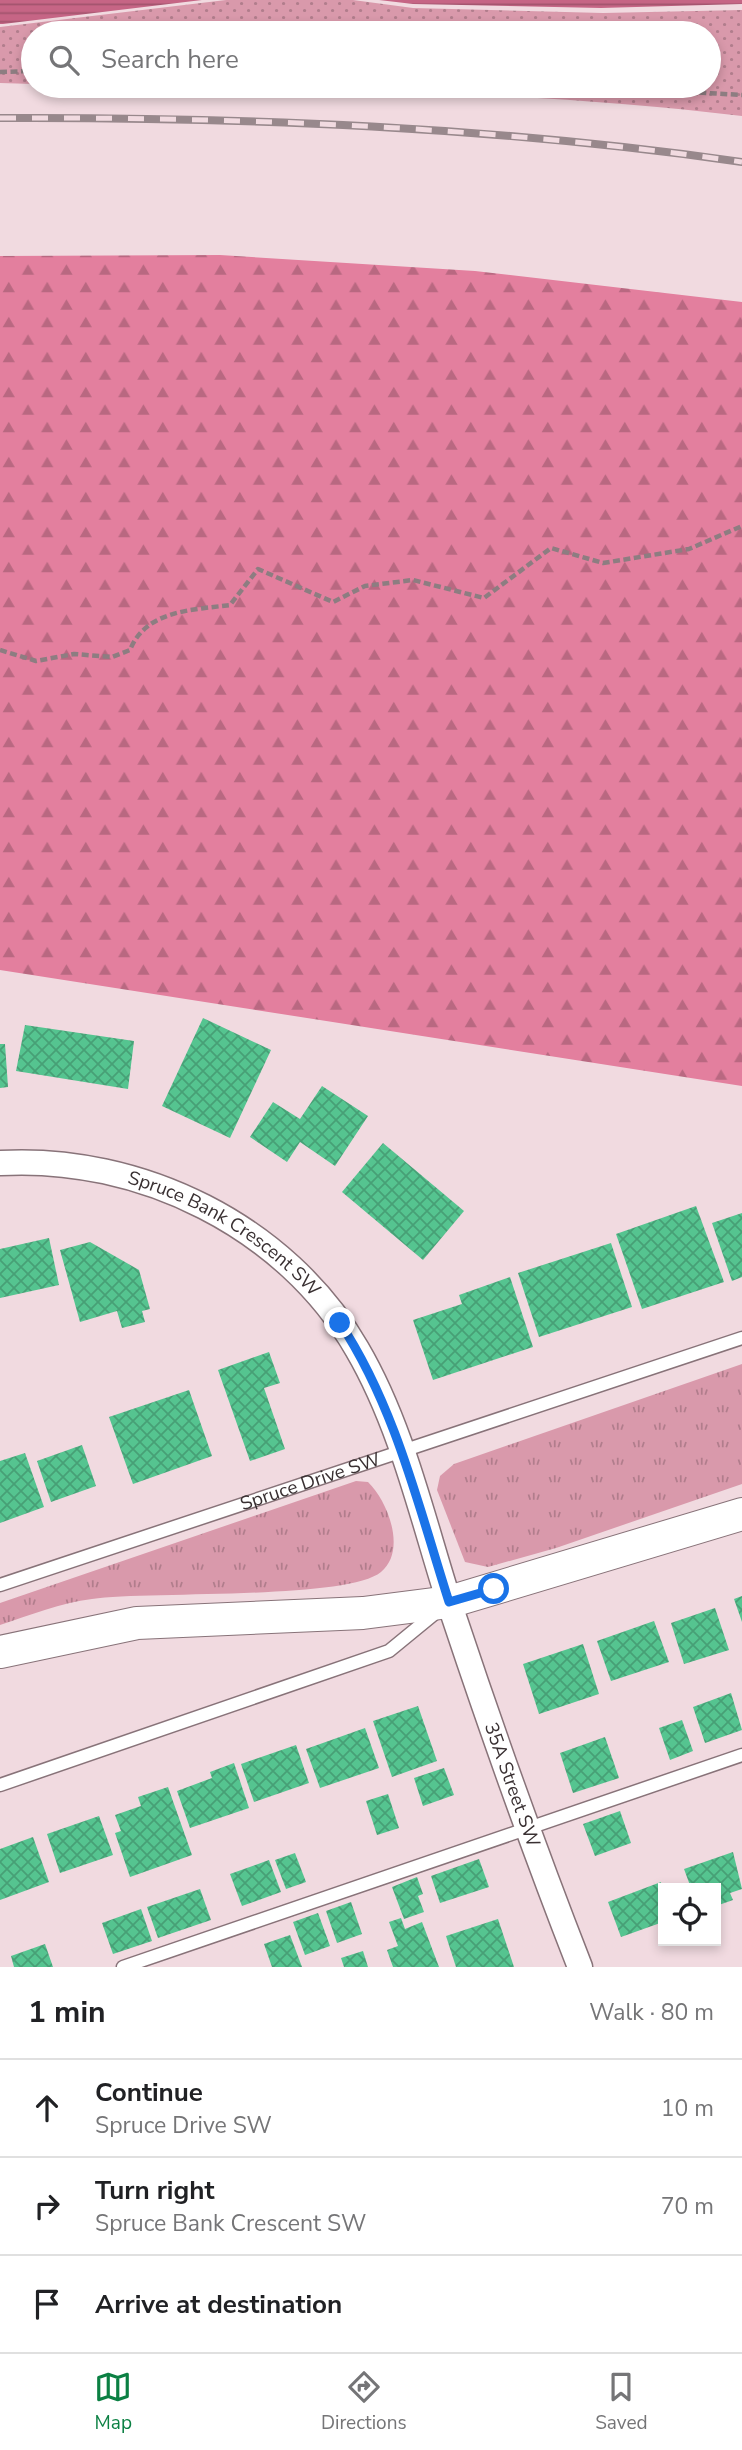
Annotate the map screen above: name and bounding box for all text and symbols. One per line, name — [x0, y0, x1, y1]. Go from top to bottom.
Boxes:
search box — [21, 21, 721, 98]
icon: search — [45, 41, 83, 79]
text: Search here — [101, 42, 239, 77]
street label: Spruce Bank Crescent SW — [125, 1165, 326, 1302]
route end — [324, 1307, 355, 1338]
street label: Spruce Drive SW — [237, 1446, 384, 1517]
route start — [478, 1573, 509, 1604]
street label: 35A Street SW — [478, 1719, 546, 1851]
map controls — [658, 1883, 721, 1946]
button: locate — [658, 1883, 721, 1946]
text: 1 min — [28, 1992, 106, 2033]
text: Walk · 80 m — [589, 1997, 714, 2028]
text: Continue — [95, 2075, 203, 2110]
icon: ahead — [28, 2089, 66, 2127]
text: 10 m — [661, 2093, 714, 2124]
text: Spruce Drive SW — [95, 2110, 272, 2141]
text: Turn right — [95, 2173, 214, 2208]
icon: right — [28, 2187, 66, 2225]
text: 70 m — [661, 2191, 714, 2222]
text: Spruce Bank Crescent SW — [95, 2208, 366, 2239]
icon: arrive — [28, 2285, 66, 2323]
text: Arrive at destination — [95, 2287, 342, 2322]
tab: Map — [94, 2368, 132, 2436]
tab: Directions — [321, 2368, 407, 2436]
tab: Saved — [595, 2368, 648, 2436]

